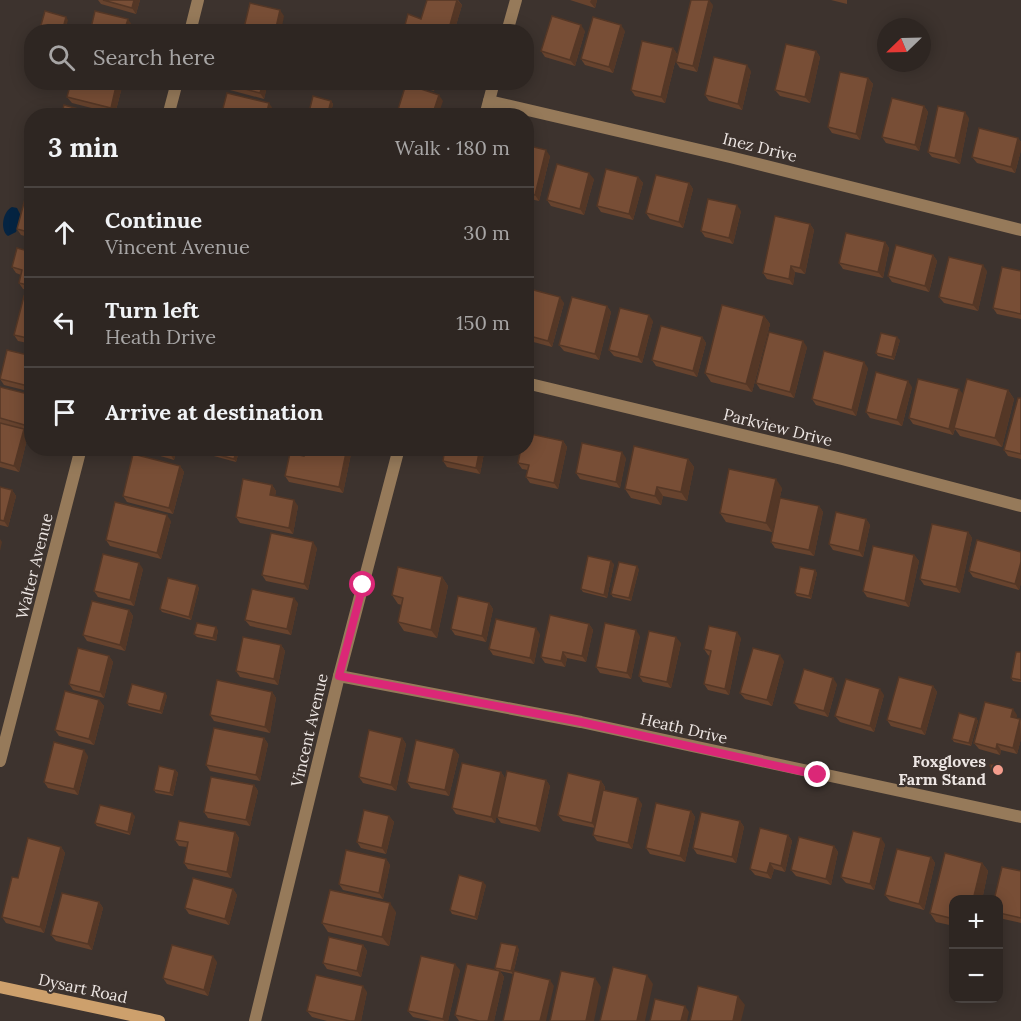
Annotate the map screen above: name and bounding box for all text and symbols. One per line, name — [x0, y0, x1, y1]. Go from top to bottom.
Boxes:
north arrow — [877, 18, 931, 72]
search box — [24, 24, 534, 90]
icon: search — [45, 41, 78, 74]
text: Search here — [93, 43, 215, 71]
street label: Inez Drive — [721, 128, 800, 166]
text: 3 min — [48, 131, 118, 164]
text: Walk · 180 m — [395, 135, 510, 160]
text: Continue — [105, 206, 202, 234]
icon: ahead — [48, 216, 81, 249]
text: 30 m — [463, 220, 510, 245]
text: Vincent Avenue — [105, 234, 250, 259]
text: Turn left — [105, 296, 199, 324]
icon: left — [48, 306, 81, 339]
text: 150 m — [456, 310, 510, 335]
text: Heath Drive — [105, 324, 216, 349]
icon: arrive — [48, 396, 81, 429]
text: Arrive at destination — [105, 398, 323, 426]
street label: Parkview Drive — [721, 404, 835, 450]
street label: Walter Avenue — [11, 511, 57, 621]
route start — [349, 571, 375, 597]
street label: Vincent Avenue — [286, 671, 332, 790]
street label: Heath Drive — [638, 708, 730, 748]
place label: Foxgloves Farm Stand — [898, 751, 986, 789]
route end — [804, 761, 830, 787]
marker: Foxgloves Farm Stand — [991, 763, 1005, 777]
map controls — [949, 895, 1003, 1003]
button: + — [949, 895, 1003, 949]
button: − — [949, 949, 1003, 1003]
street label: Dysart Road — [37, 969, 130, 1007]

